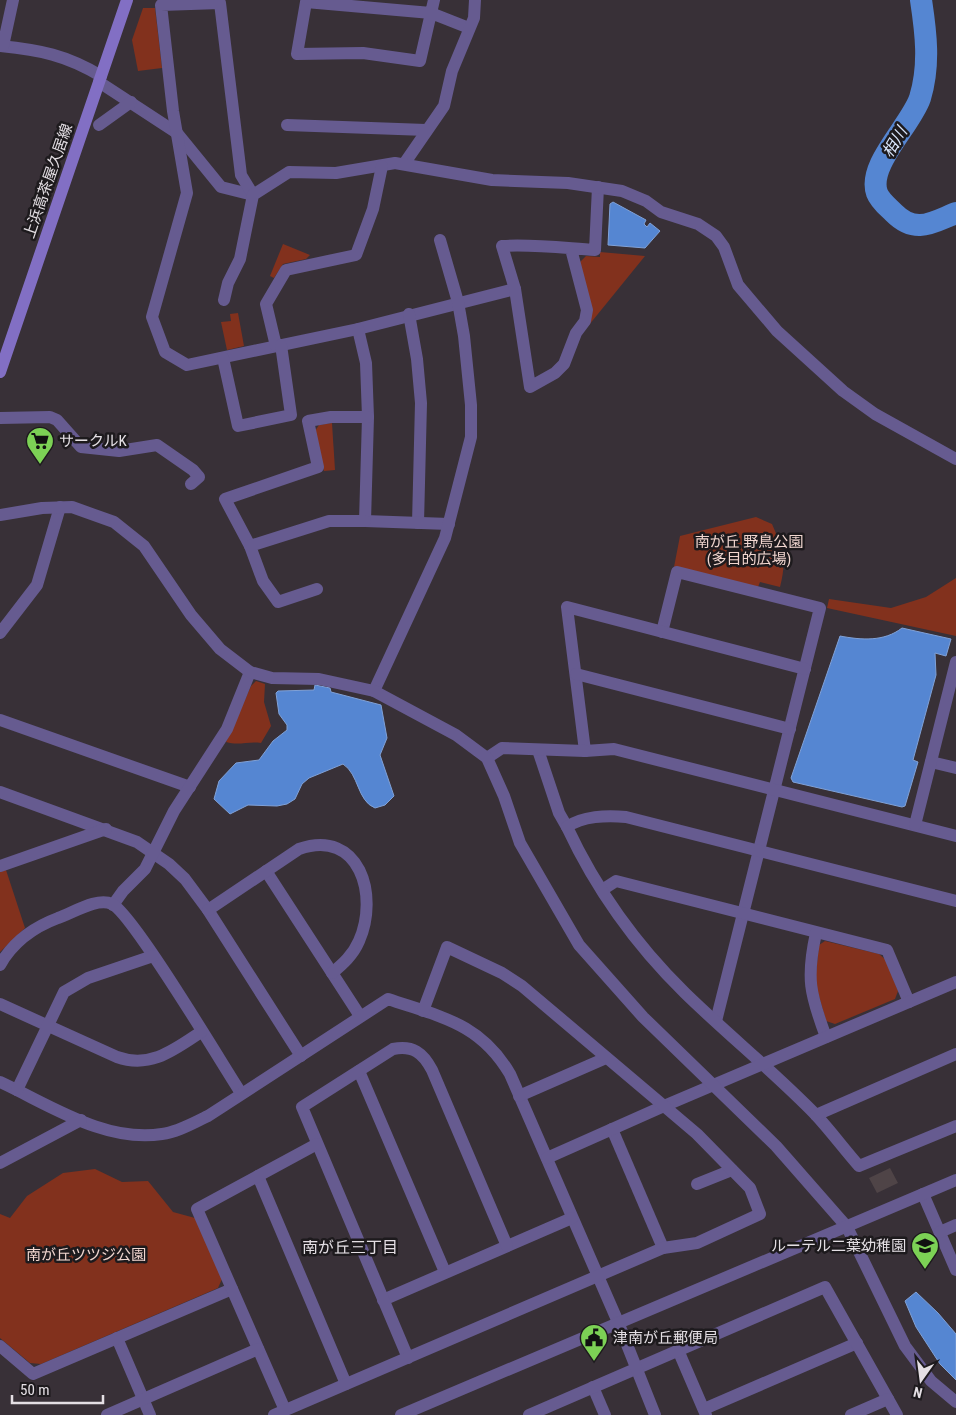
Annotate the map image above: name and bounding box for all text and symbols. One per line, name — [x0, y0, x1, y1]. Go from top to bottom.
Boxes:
street label: 上浜高茶屋久居線 — [20, 121, 76, 241]
water label: 相川 — [878, 122, 912, 161]
supermarket icon: サークルK — [25, 426, 55, 465]
place label: サークルK — [59, 432, 128, 450]
park label: 南が丘 野鳥公園 (多目的広場) — [695, 533, 803, 568]
school or university icon: ルーテル二葉幼稚園 — [910, 1231, 940, 1270]
place label: ルーテル二葉幼稚園 — [771, 1237, 906, 1255]
district label: 南が丘三丁目 — [302, 1238, 398, 1257]
park label: 南が丘ツツジ公園 — [26, 1246, 146, 1264]
public building icon: 津南が丘郵便局 — [579, 1323, 609, 1362]
place label: 津南が丘郵便局 — [613, 1329, 718, 1347]
north arrow — [896, 1355, 946, 1405]
scale bar — [12, 1372, 104, 1404]
text: 50 m — [20, 1381, 50, 1399]
text: N — [912, 1384, 924, 1401]

